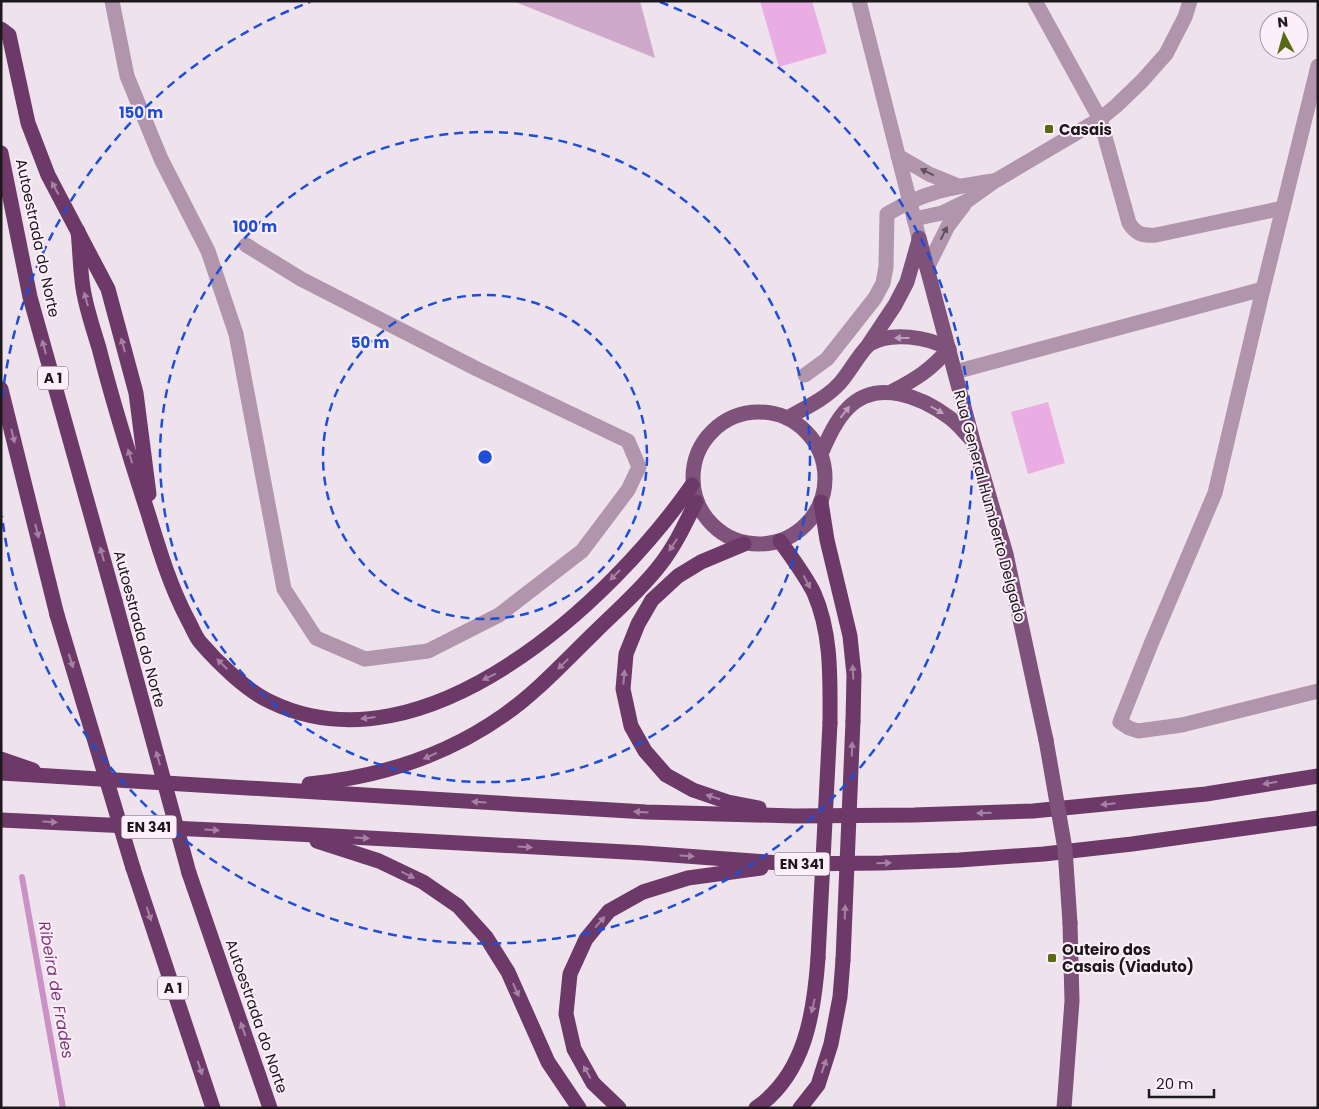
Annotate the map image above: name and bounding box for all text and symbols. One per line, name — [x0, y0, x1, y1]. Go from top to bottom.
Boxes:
north arrow — [1259, 10, 1309, 60]
text: N — [1276, 12, 1289, 33]
text: 150 m — [119, 102, 163, 123]
place label: Casais — [1059, 119, 1112, 140]
marker: Casais — [1043, 123, 1055, 135]
street label: Autoestrada do Norte — [11, 157, 65, 319]
one-way arrow — [920, 168, 935, 176]
one-way arrow — [50, 181, 59, 195]
text: 100 m — [233, 216, 277, 237]
one-way arrow — [940, 226, 948, 240]
one-way arrow — [82, 292, 90, 307]
text: 50 m — [351, 332, 389, 353]
one-way arrow — [894, 334, 910, 342]
one-way arrow — [119, 338, 127, 353]
one-way arrow — [40, 339, 48, 354]
road number: A 1 — [38, 366, 68, 389]
street label: Rua General Humberto Delgado — [949, 388, 1031, 624]
one-way arrow — [840, 406, 851, 419]
one-way arrow — [930, 406, 944, 414]
one-way arrow — [9, 429, 17, 444]
one-way arrow — [125, 448, 133, 463]
centre of rings — [476, 448, 494, 466]
one-way arrow — [33, 524, 41, 539]
one-way arrow — [669, 539, 678, 552]
one-way arrow — [97, 547, 105, 562]
street label: Autoestrada do Norte — [109, 548, 171, 710]
one-way arrow — [609, 569, 621, 581]
one-way arrow — [803, 575, 812, 589]
one-way arrow — [68, 654, 76, 669]
one-way arrow — [216, 658, 228, 670]
one-way arrow — [557, 658, 569, 670]
one-way arrow — [849, 664, 857, 680]
one-way arrow — [621, 669, 629, 685]
one-way arrow — [482, 673, 497, 682]
one-way arrow — [360, 714, 376, 722]
one-way arrow — [848, 741, 856, 757]
one-way arrow — [153, 750, 161, 765]
one-way arrow — [423, 752, 437, 760]
one-way arrow — [1261, 780, 1277, 788]
one-way arrow — [705, 792, 720, 800]
one-way arrow — [470, 797, 486, 805]
one-way arrow — [1100, 800, 1116, 808]
one-way arrow — [633, 807, 649, 815]
one-way arrow — [976, 809, 992, 817]
road number: EN 341 — [122, 816, 176, 839]
one-way arrow — [42, 819, 58, 827]
one-way arrow — [205, 827, 221, 835]
one-way arrow — [355, 834, 371, 842]
one-way arrow — [517, 843, 533, 851]
road number: EN 341 — [774, 852, 830, 876]
one-way arrow — [679, 853, 695, 861]
one-way arrow — [876, 859, 892, 867]
one-way arrow — [400, 870, 415, 879]
one-way arrow — [842, 903, 850, 919]
one-way arrow — [145, 907, 153, 922]
one-way arrow — [594, 916, 605, 929]
water label: Ribeira de Frades — [33, 919, 79, 1061]
street label: Autoestrada do Norte — [221, 936, 293, 1096]
place label: Outeiro dos Casais (Viaduto) — [1062, 939, 1194, 977]
marker: Outeiro dos Casais (Viaduto) — [1046, 952, 1058, 964]
road number: A 1 — [158, 976, 188, 1000]
one-way arrow — [512, 983, 520, 997]
one-way arrow — [809, 999, 817, 1014]
one-way arrow — [239, 1021, 246, 1036]
one-way arrow — [820, 1058, 828, 1073]
one-way arrow — [197, 1061, 204, 1076]
one-way arrow — [582, 1066, 591, 1079]
scale bar — [1149, 1066, 1214, 1098]
text: 20 m — [1156, 1073, 1194, 1094]

